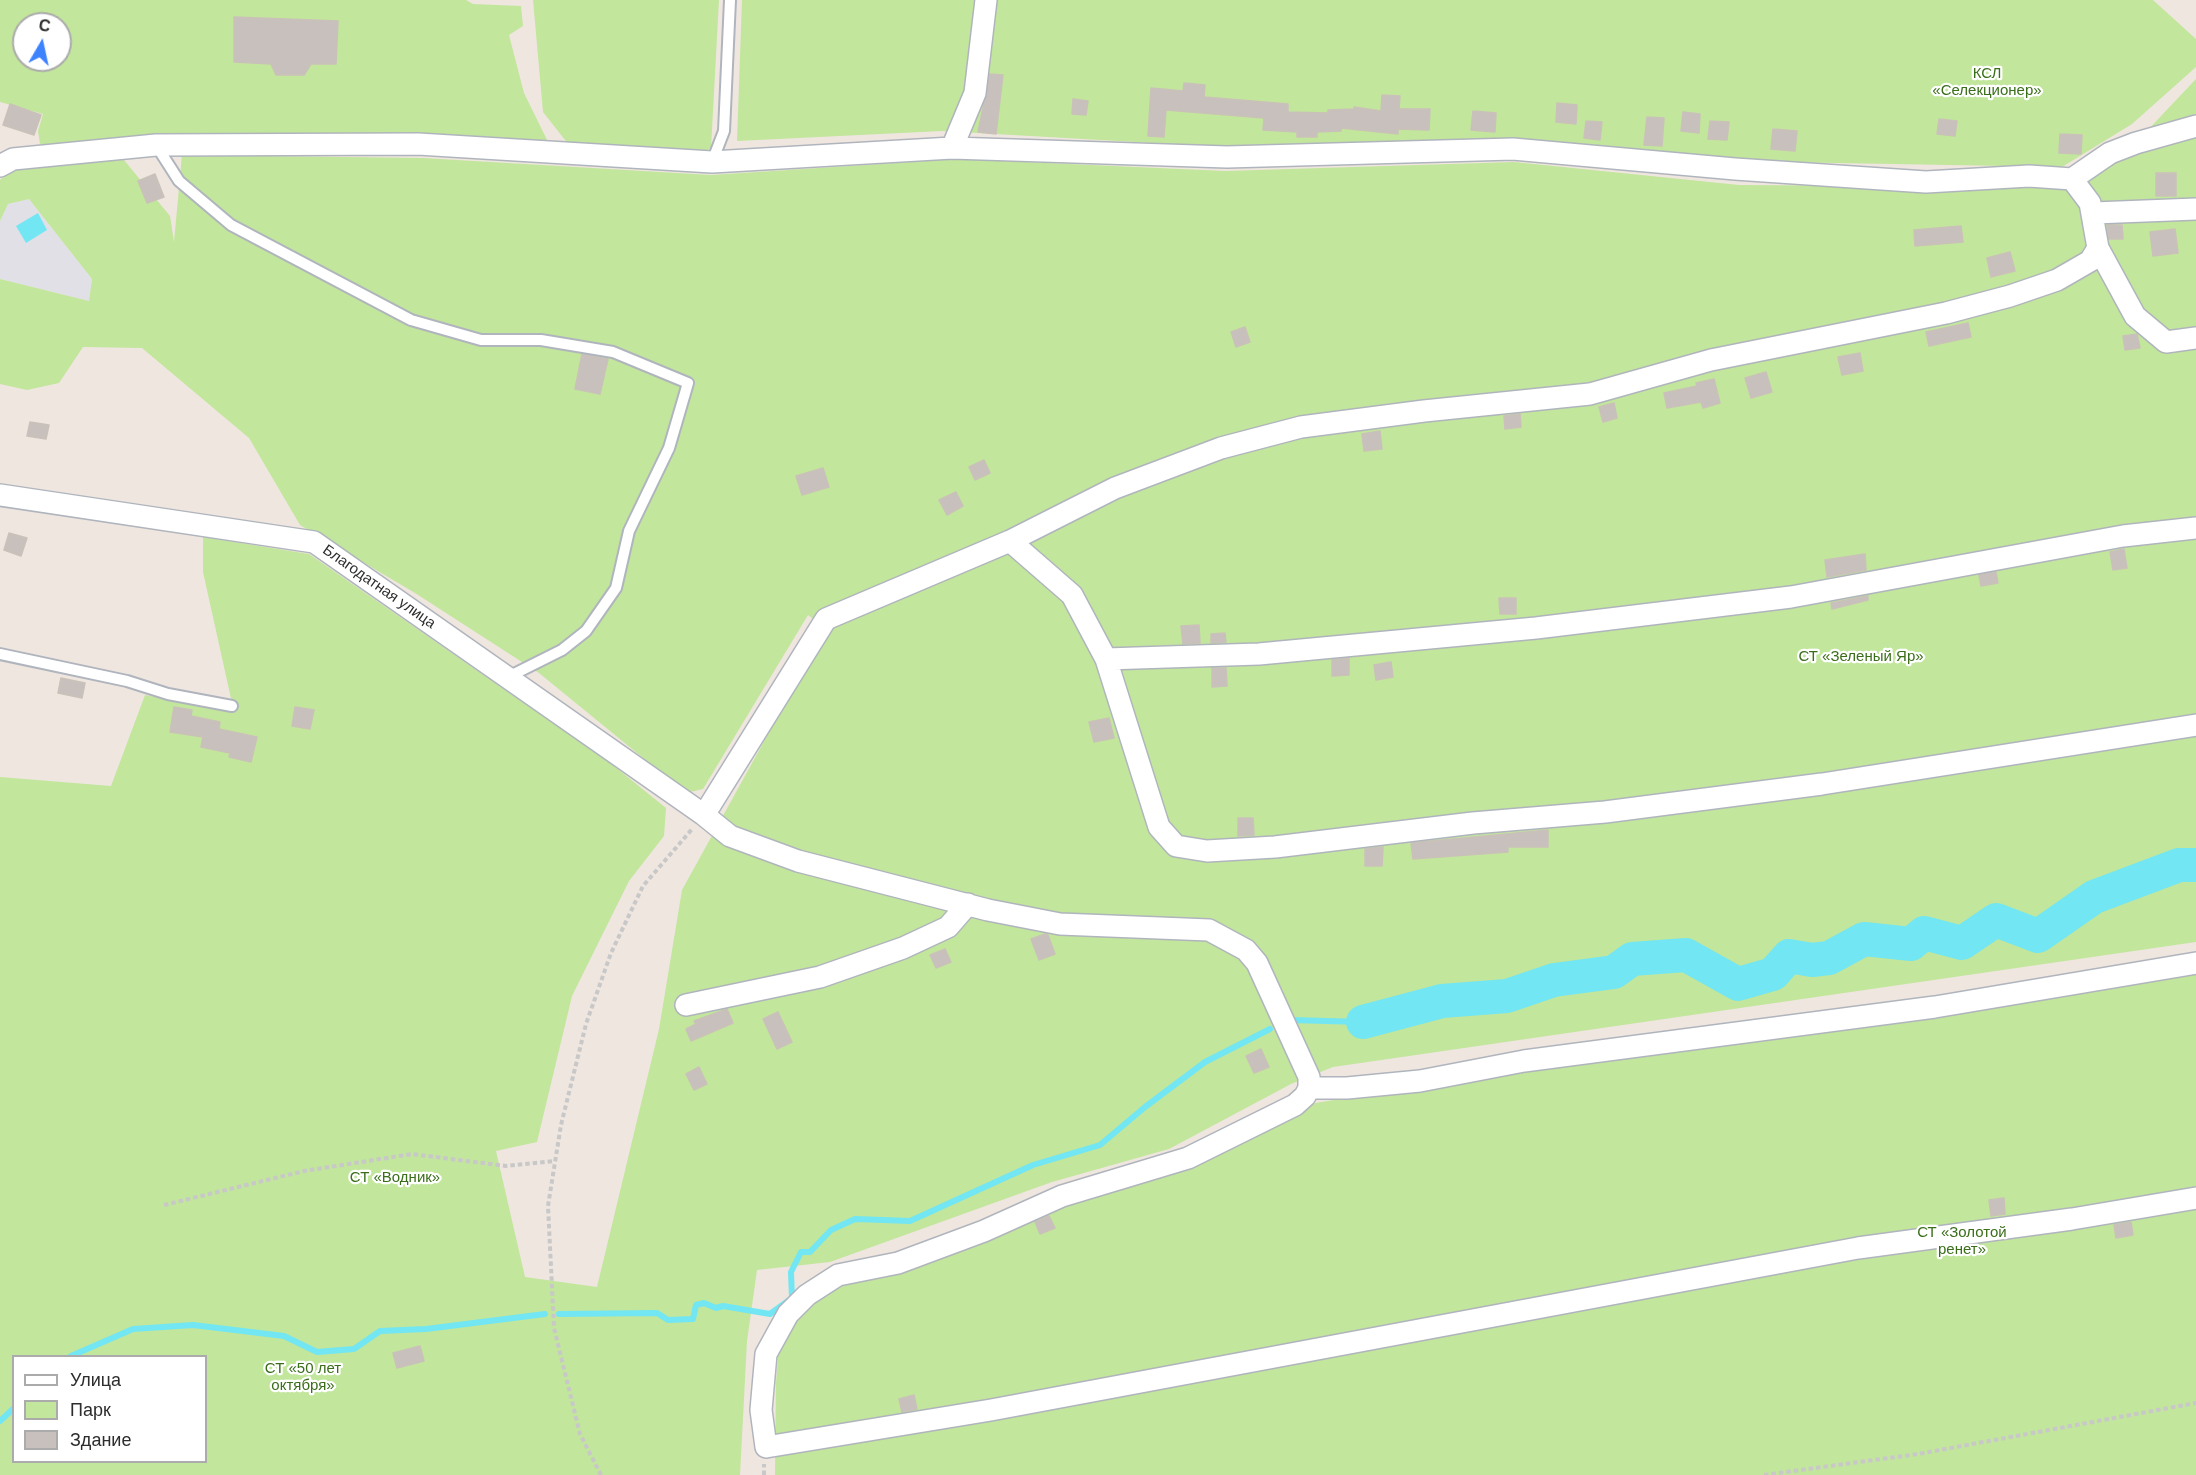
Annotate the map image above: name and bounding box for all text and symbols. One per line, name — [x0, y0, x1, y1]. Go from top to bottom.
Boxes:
north arrow — [12, 12, 72, 72]
text: С — [38, 16, 52, 35]
park label: КСЛ «Селекционер» — [1932, 65, 2042, 100]
street label: Благодатная улица — [319, 541, 439, 633]
park label: СТ «Зеленый Яр» — [1798, 648, 1924, 666]
park label: СТ «Водник» — [350, 1169, 440, 1187]
park label: СТ «Золотой ренет» — [1917, 1224, 2007, 1259]
legend — [12, 1355, 207, 1463]
park label: СТ «50 лет октября» — [265, 1360, 341, 1395]
text: Улица — [70, 1370, 121, 1390]
text: Парк — [70, 1400, 111, 1420]
text: Здание — [70, 1430, 131, 1450]

